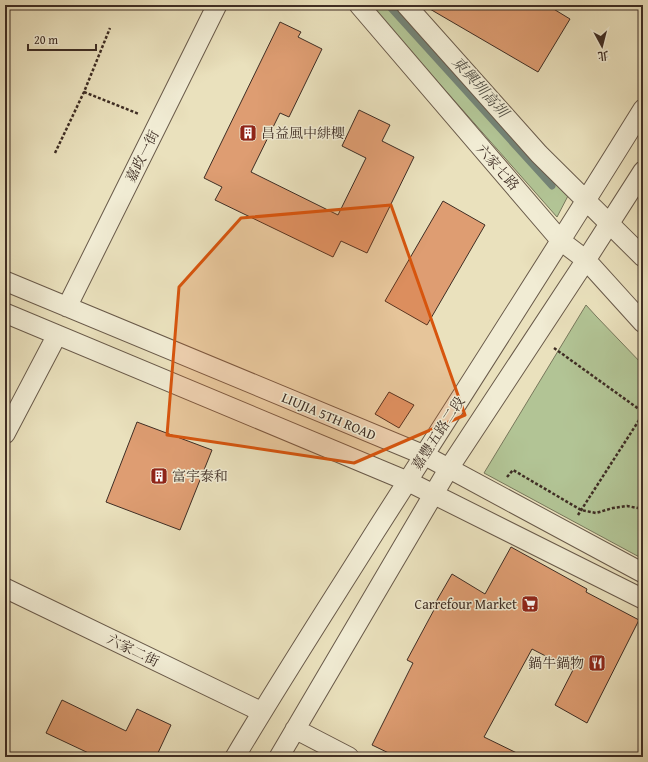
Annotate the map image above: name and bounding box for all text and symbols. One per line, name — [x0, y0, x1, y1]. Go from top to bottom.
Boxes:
scale bar — [28, 26, 96, 52]
north arrow — [582, 26, 622, 66]
text: 20 m — [34, 31, 58, 48]
text: 北 — [597, 47, 610, 65]
water label: 東興圳高圳 — [447, 52, 515, 124]
building icon: 昌益風中緋櫻 — [238, 123, 258, 143]
place label: 昌益風中緋櫻 — [261, 123, 345, 143]
street label: 嘉政一街 — [120, 127, 164, 185]
street label: 六家七路 — [472, 139, 524, 195]
street label: LIUJIA 5TH ROAD — [279, 387, 379, 445]
street label: 嘉豐五路二段 — [407, 392, 469, 474]
building icon: 富宇泰和 — [149, 466, 169, 486]
place label: 富宇泰和 — [172, 466, 228, 486]
place label: Carrefour Market — [415, 594, 517, 614]
supermarket icon: Carrefour Market — [520, 594, 540, 614]
street label: 六家二街 — [103, 629, 163, 671]
place label: 鍋牛鍋物 — [528, 653, 584, 673]
restaurant icon: 鍋牛鍋物 — [587, 653, 607, 673]

